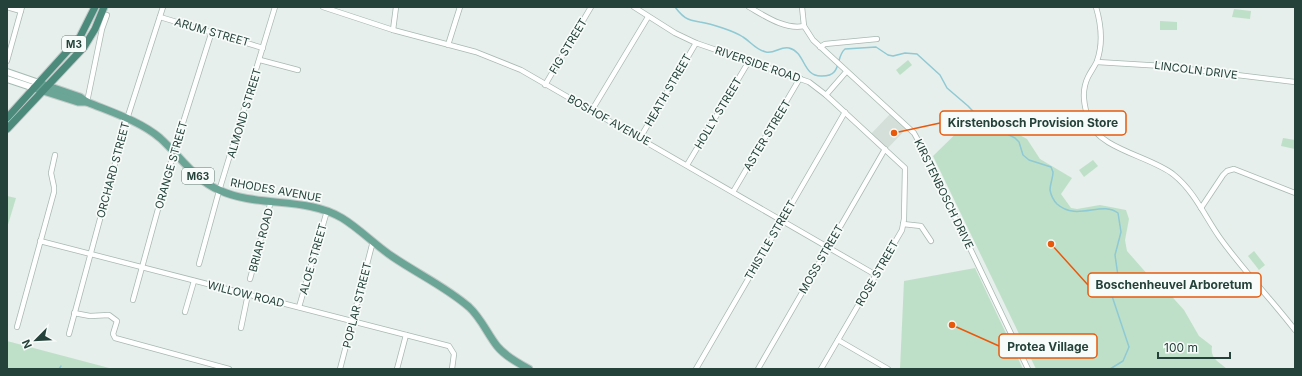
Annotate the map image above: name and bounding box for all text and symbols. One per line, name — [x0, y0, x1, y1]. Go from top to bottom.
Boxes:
street label: ARUM STREET — [173, 15, 251, 49]
street label: FIG STREET — [546, 16, 590, 76]
road number: M3 — [62, 36, 86, 52]
street label: RIVERSIDE ROAD — [713, 43, 803, 85]
street label: HEATH STREET — [642, 51, 694, 129]
street label: LINCOLN DRIVE — [1154, 58, 1238, 82]
street label: ALMOND STREET — [224, 66, 264, 160]
street label: HOLLY STREET — [691, 75, 745, 151]
street label: BOSHOF AVENUE — [565, 91, 653, 149]
street label: ASTER STREET — [740, 97, 794, 173]
callout: Kirstenbosch Provision Store — [940, 111, 1126, 135]
text: Kirstenbosch Provision Store — [948, 115, 1118, 130]
street label: ORANGE STREET — [152, 119, 190, 211]
street label: ORCHARD STREET — [93, 120, 133, 220]
street label: KIRSTENBOSCH DRIVE — [911, 137, 977, 251]
road number: M63 — [182, 168, 214, 184]
street label: RHODES AVENUE — [229, 175, 323, 205]
street label: THISTLE STREET — [741, 198, 799, 282]
street label: BRIAR ROAD — [246, 206, 276, 274]
street label: ALOE STREET — [296, 222, 330, 296]
street label: MOSS STREET — [796, 222, 846, 296]
street label: ROSE STREET — [852, 238, 902, 308]
street label: POPLAR STREET — [340, 261, 374, 349]
callout: Boschenheuvel Arboretum — [1088, 273, 1261, 297]
text: Boschenheuvel Arboretum — [1096, 277, 1253, 292]
street label: WILLOW ROAD — [206, 278, 286, 310]
north arrow — [16, 320, 56, 360]
callout: Protea Village — [999, 334, 1097, 358]
scale bar — [1158, 334, 1230, 360]
text: N — [19, 337, 35, 351]
text: Protea Village — [1007, 339, 1089, 354]
text: 100 m — [1164, 340, 1198, 355]

